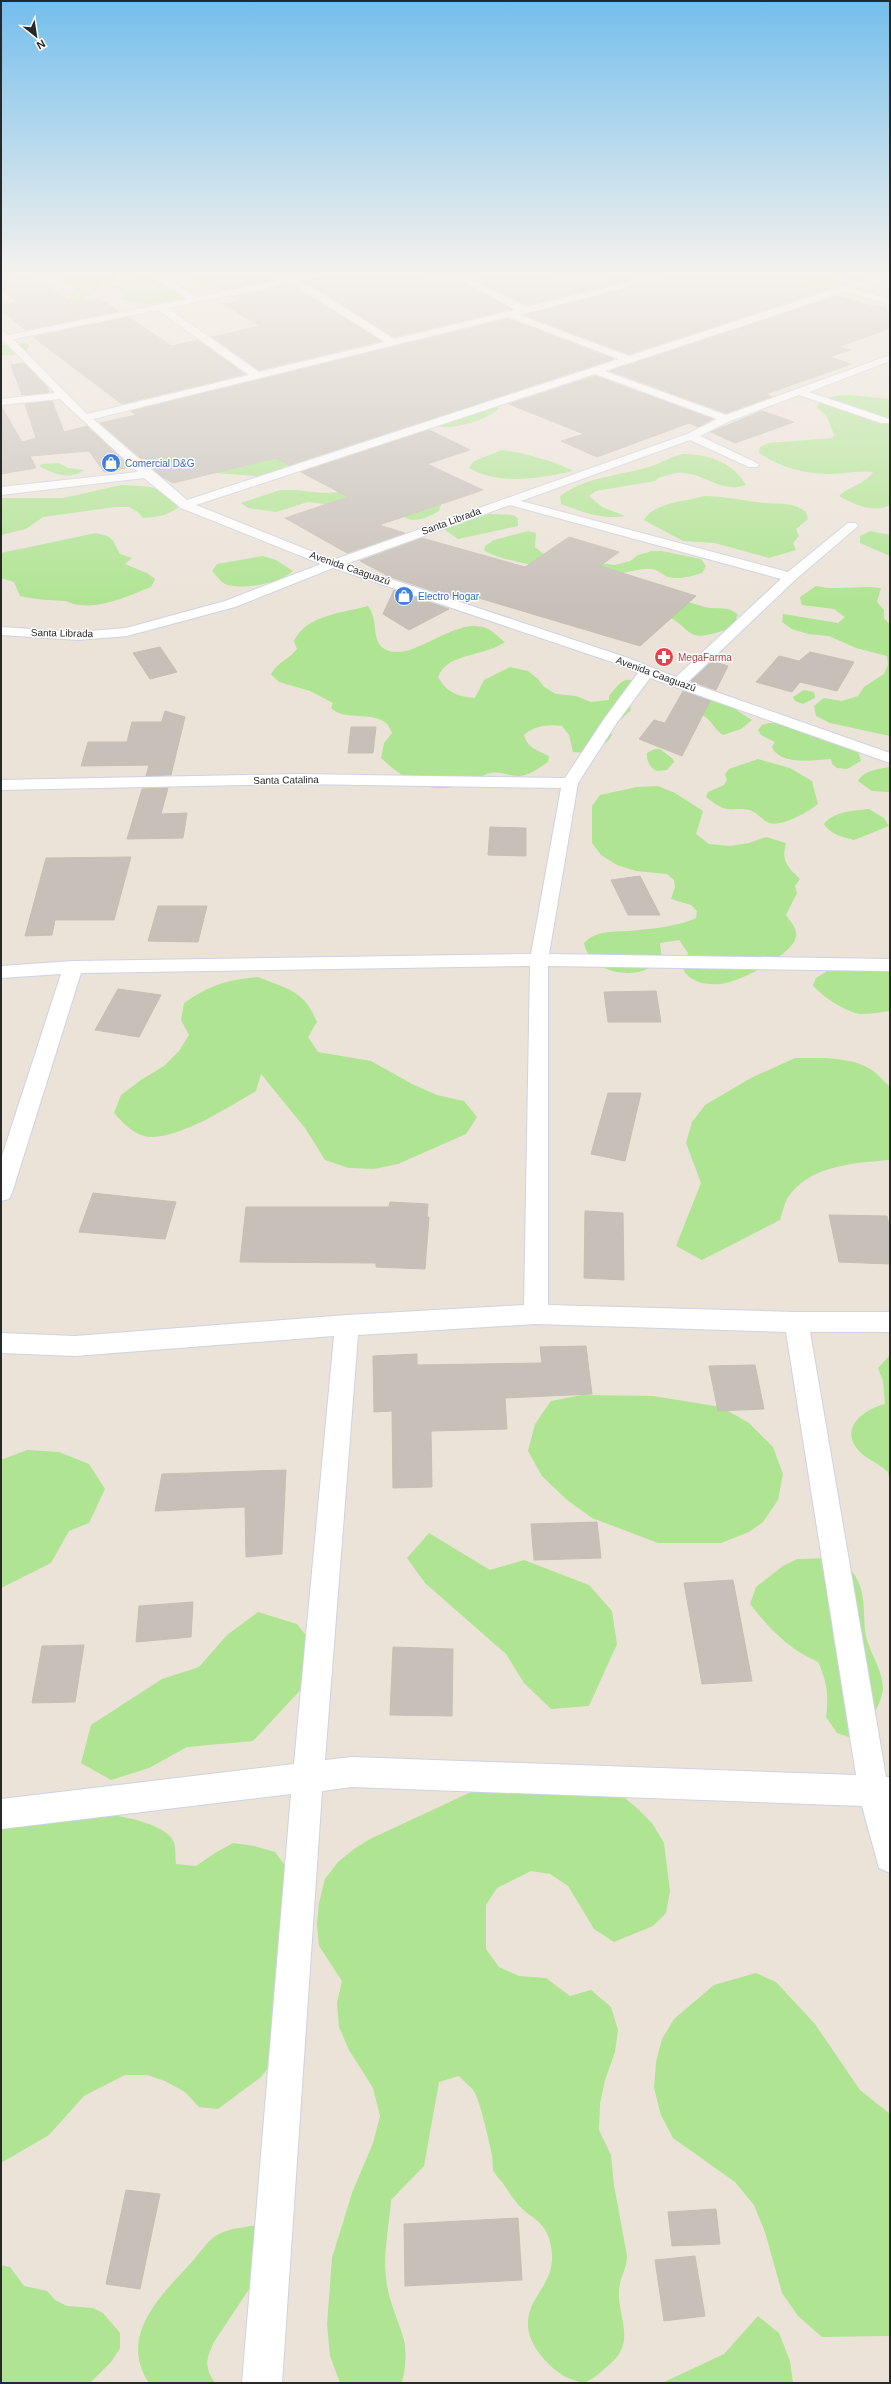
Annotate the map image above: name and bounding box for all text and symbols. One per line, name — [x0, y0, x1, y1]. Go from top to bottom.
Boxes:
north arrow — [16, 16, 56, 56]
text: N — [35, 37, 47, 52]
shop icon: Comercial D&G — [100, 452, 122, 474]
place label: Comercial D&G — [125, 458, 195, 469]
street label: Santa Librada — [420, 505, 483, 537]
street label: Avenida Caaguazú — [308, 549, 392, 587]
shop icon: Electro Hogar — [393, 585, 415, 607]
place label: Electro Hogar — [418, 591, 480, 602]
street label: Santa Librada — [31, 627, 94, 639]
pharmacy icon: MegaFarma — [653, 646, 675, 668]
place label: MegaFarma — [678, 652, 732, 663]
street label: Avenida Caaguazú — [614, 654, 698, 694]
street label: Santa Catalina — [253, 774, 319, 786]

